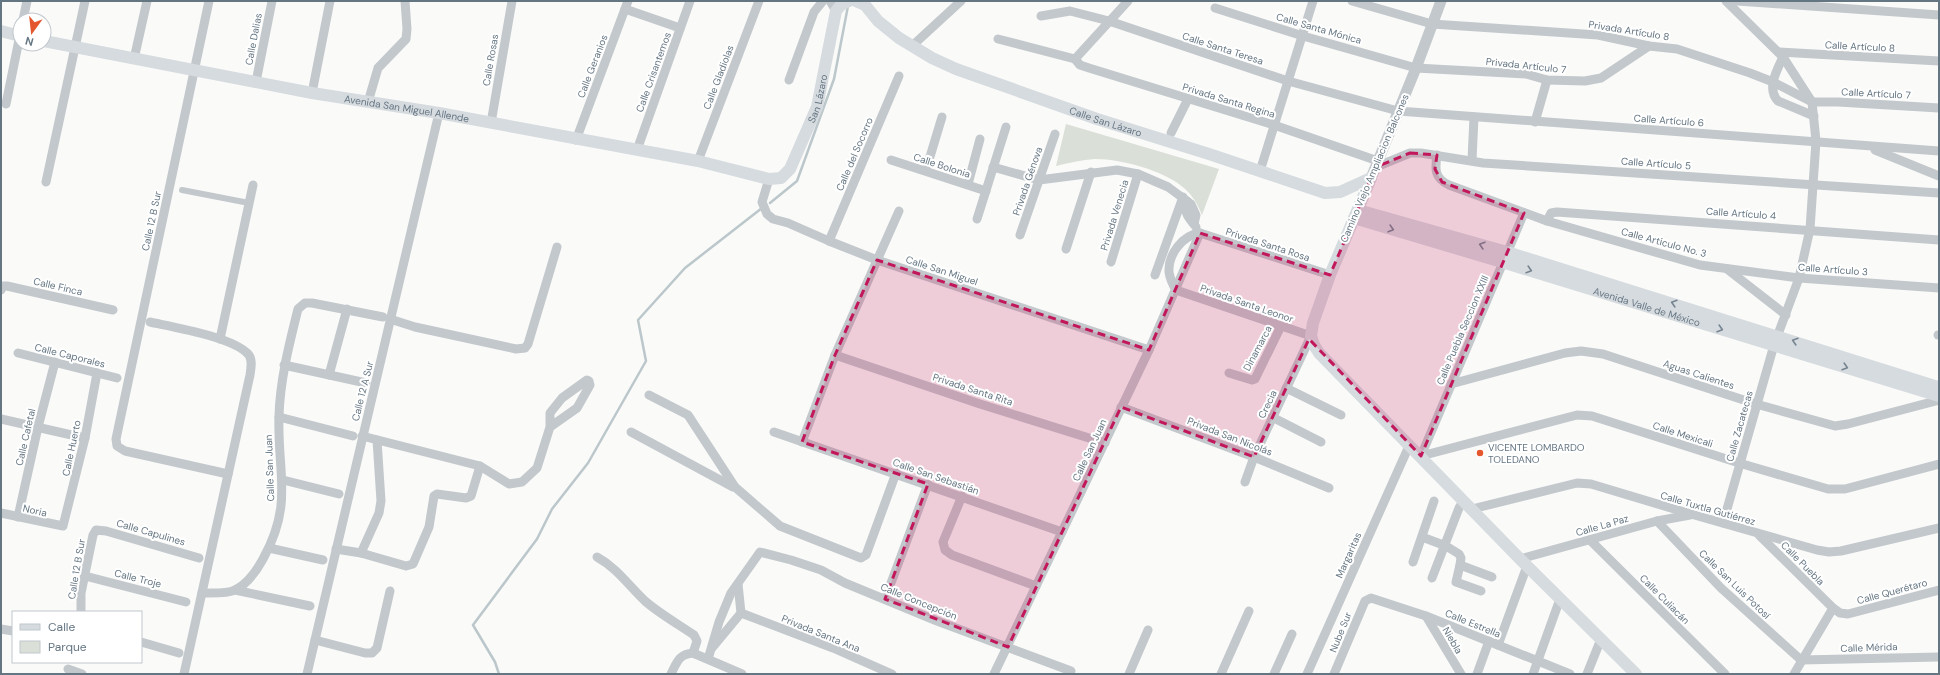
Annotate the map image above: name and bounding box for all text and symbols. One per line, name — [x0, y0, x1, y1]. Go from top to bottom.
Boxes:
street label: Calle Santa Mónica — [1275, 10, 1363, 47]
north arrow — [12, 12, 52, 52]
street label: Calle Dalias — [242, 12, 265, 66]
street label: Privada Artículo 8 — [1588, 18, 1670, 43]
street label: Calle Santa Teresa — [1181, 29, 1265, 68]
street label: Calle Crisantemos — [633, 30, 674, 114]
street label: Calle Rosas — [480, 33, 501, 87]
street label: Calle Geranios — [574, 33, 611, 100]
text: N — [24, 34, 35, 49]
street label: Calle Artículo 8 — [1825, 38, 1895, 55]
street label: Calle Gladiolas — [700, 43, 737, 111]
street label: Privada Artículo 7 — [1485, 55, 1567, 76]
street label: San Lázaro — [805, 73, 830, 125]
street label: Privada Santa Regina — [1181, 80, 1277, 121]
street label: Calle Artículo 7 — [1841, 85, 1911, 102]
street label: Avenida San Miguel Allende — [343, 92, 471, 126]
street label: Camino Viejo Ampliacion Balcones — [1337, 92, 1412, 244]
street label: Calle San Lázaro — [1068, 104, 1143, 140]
street label: Calle Artículo 6 — [1633, 112, 1705, 129]
street label: Calle del Socorro — [833, 115, 876, 193]
street label: Privada Génova — [1010, 145, 1045, 217]
street label: Calle Bolonia — [912, 150, 972, 181]
street label: Calle Artículo 5 — [1620, 155, 1691, 172]
street label: Privada Venecia — [1098, 178, 1131, 252]
street label: Calle 12 B Sur — [139, 190, 164, 252]
street label: Calle Artículo 4 — [1705, 205, 1776, 222]
one-way arrow — [1387, 224, 1394, 233]
street label: Privada Santa Rosa — [1224, 225, 1312, 264]
street label: Calle Articulo No. 3 — [1620, 225, 1708, 260]
one-way arrow — [1479, 241, 1486, 250]
street label: Calle San Miguel — [904, 253, 980, 288]
street label: Calle Artículo 3 — [1798, 261, 1868, 278]
one-way arrow — [1525, 265, 1532, 274]
street label: Calle Puebla Seccion XXIII — [1433, 273, 1491, 387]
street label: Calle Finca — [32, 275, 84, 298]
street label: Privada Santa Leonor — [1198, 281, 1295, 326]
street label: Avenida Valle de México — [1592, 284, 1702, 329]
one-way arrow — [1670, 299, 1677, 308]
street label: Dinamarca — [1240, 323, 1275, 373]
one-way arrow — [1717, 324, 1724, 333]
one-way arrow — [1792, 337, 1799, 346]
street label: Calle Caporales — [33, 340, 107, 371]
street label: Aguas Calientes — [1662, 357, 1736, 392]
street label: Calle 12 A Sur — [349, 359, 376, 423]
one-way arrow — [1841, 362, 1848, 370]
street label: Privada Santa Rita — [931, 370, 1015, 409]
street label: Crecia — [1255, 388, 1280, 421]
street label: Calle Zacatecas — [1723, 389, 1756, 463]
street label: Calle Cafetal — [13, 407, 38, 467]
street label: Privada San Nicolás — [1185, 414, 1274, 459]
street label: Calle San Juan — [1069, 417, 1110, 483]
street label: Calle Huerto — [59, 419, 84, 477]
street label: Calle Mexicali — [1651, 419, 1715, 450]
street label: Calle San Juan — [262, 434, 277, 502]
place label: VICENTE LOMBARDO TOLEDANO — [1488, 441, 1585, 466]
marker: VICENTE LOMBARDO TOLEDANO — [1475, 448, 1485, 458]
street label: Calle San Sebastián — [891, 456, 981, 497]
street label: Calle Tuxtla Gutiérrez — [1659, 489, 1757, 528]
street label: Noria — [22, 501, 48, 520]
street label: Calle La Paz — [1574, 512, 1630, 539]
street label: Calle Capulines — [115, 516, 187, 549]
street label: Margaritas — [1333, 530, 1364, 580]
street label: Calle 12 B Sur — [65, 538, 88, 600]
street label: Calle Puebla — [1778, 539, 1827, 588]
street label: Calle San Luis Potosí — [1696, 547, 1774, 622]
street label: Calle Troje — [113, 566, 163, 591]
street label: Calle Culiacán — [1637, 572, 1693, 627]
street label: Calle Querétaro — [1855, 576, 1929, 607]
street label: Calle Concepción — [879, 580, 959, 623]
street label: Calle Estrella — [1443, 606, 1503, 641]
street label: Nube Sur — [1326, 610, 1355, 654]
legend — [12, 611, 142, 663]
street label: Privada Santa Ana — [780, 612, 862, 655]
text: Calle — [48, 619, 75, 635]
street label: Niebla — [1440, 624, 1465, 656]
text: Parque — [48, 639, 87, 655]
street label: Calle Mérida — [1840, 640, 1898, 655]

